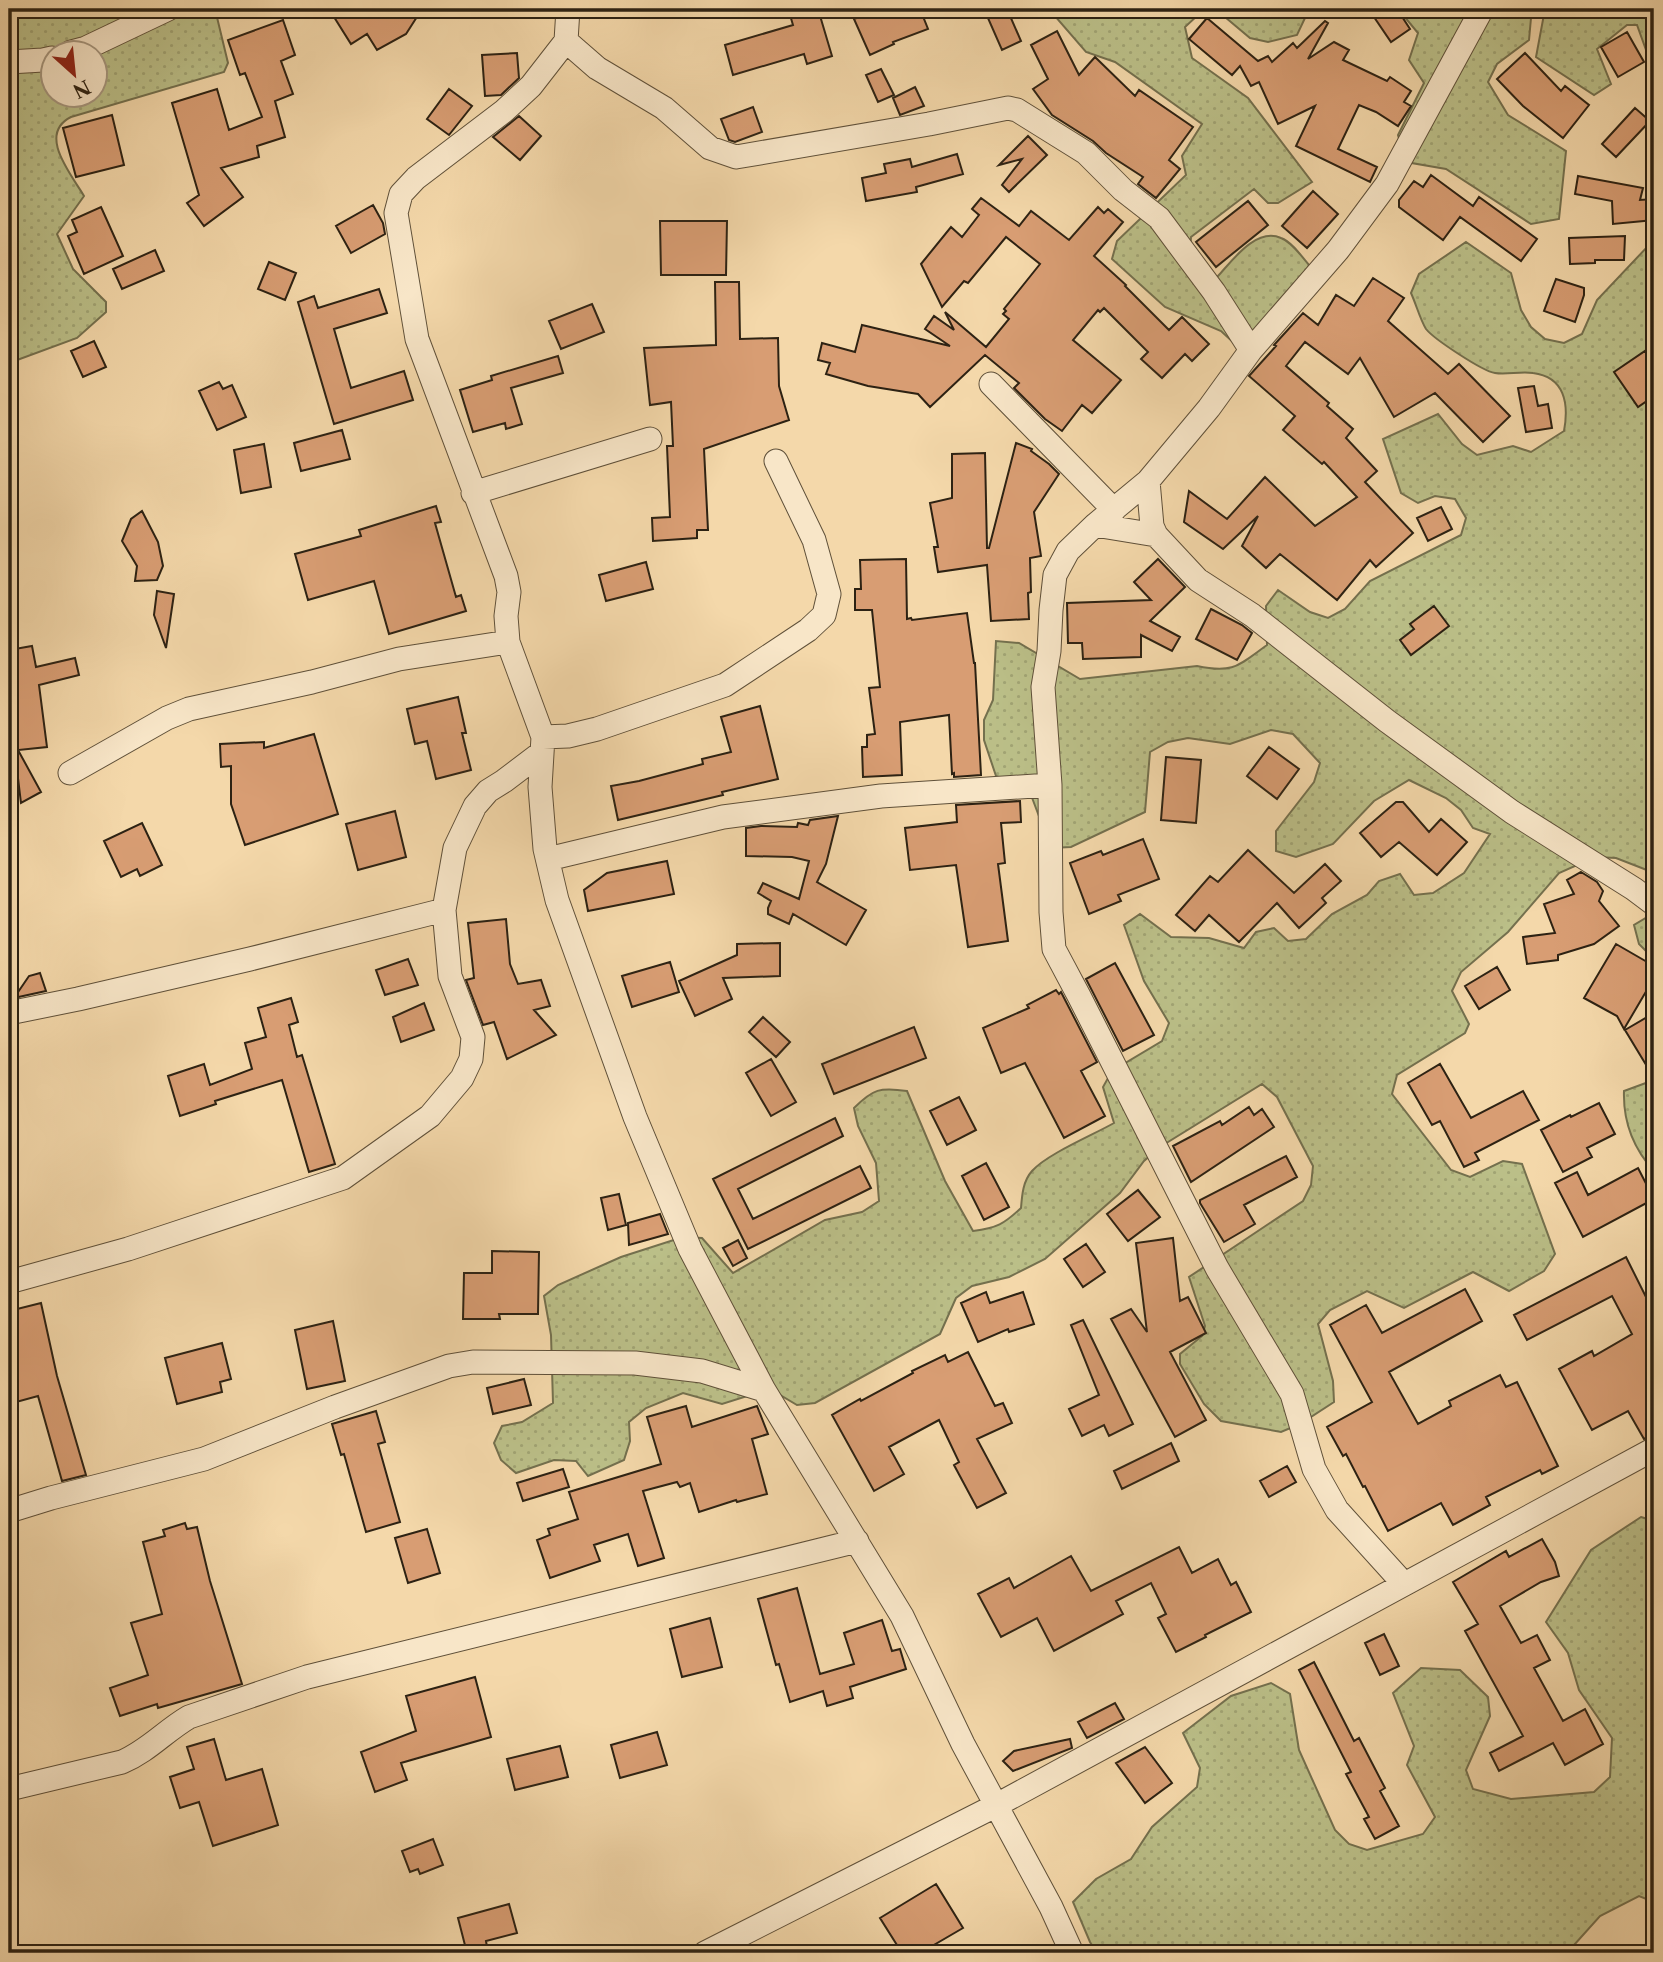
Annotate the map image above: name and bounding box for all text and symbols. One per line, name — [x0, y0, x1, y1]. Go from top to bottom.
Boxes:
north arrow — [38, 38, 108, 108]
text: N — [69, 75, 94, 103]

